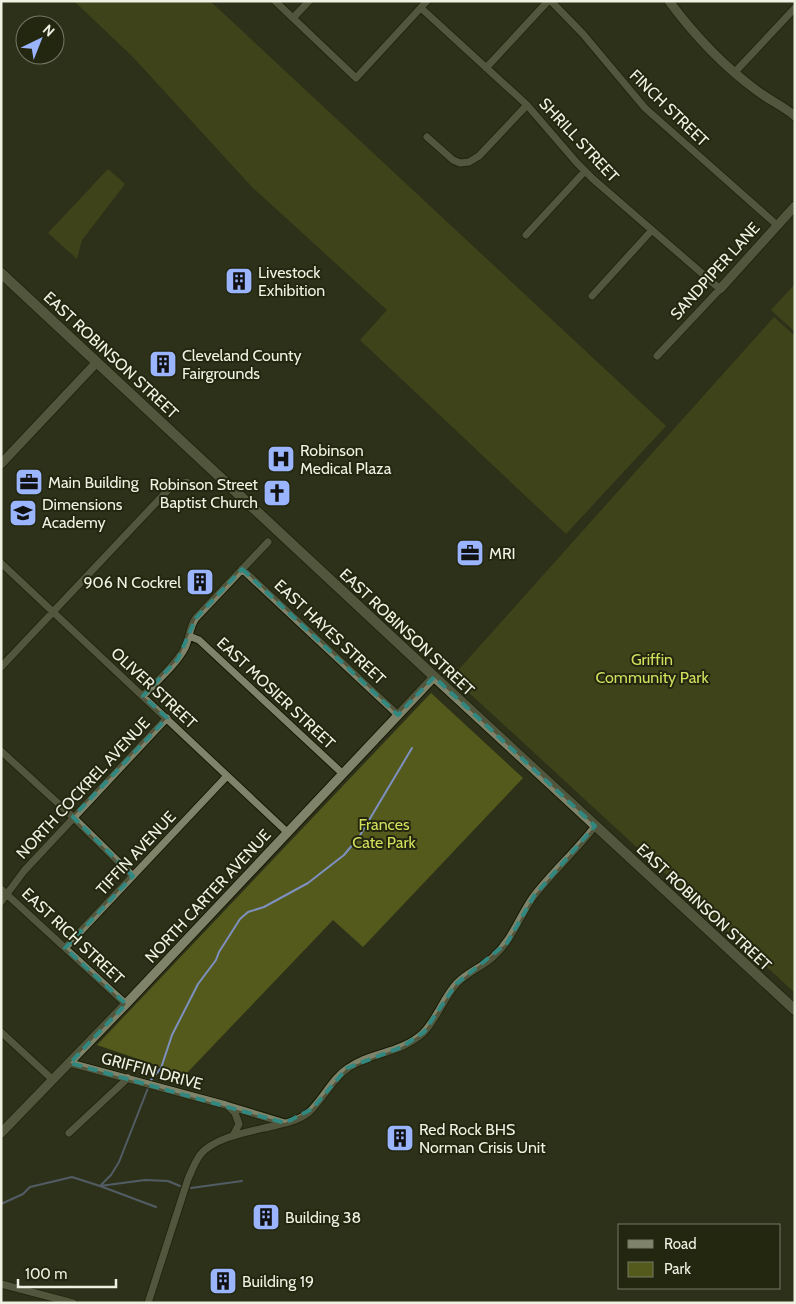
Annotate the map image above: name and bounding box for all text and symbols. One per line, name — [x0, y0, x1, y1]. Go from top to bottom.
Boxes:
north arrow — [15, 15, 65, 65]
text: N — [39, 21, 59, 40]
street label: FINCH STREET — [626, 66, 713, 151]
street label: SHRILL STREET — [535, 94, 623, 186]
street label: SANDPIPER LANE — [666, 218, 764, 324]
place label: Livestock Exhibition — [258, 263, 325, 300]
building icon: Livestock Exhibition — [224, 266, 254, 296]
street label: EAST ROBINSON STREET — [40, 288, 183, 423]
place label: Cleveland County Fairgrounds — [182, 346, 302, 383]
building icon: Cleveland County Fairgrounds — [148, 349, 178, 379]
place label: Robinson Medical Plaza — [300, 441, 392, 478]
hospital icon: Robinson Medical Plaza — [266, 444, 296, 474]
office icon: Main Building — [14, 467, 44, 497]
place label: Main Building — [48, 473, 140, 492]
place label: Robinson Street Baptist Church — [150, 475, 259, 512]
church icon: Robinson Street Baptist Church — [262, 478, 292, 508]
place label: Dimensions Academy — [42, 495, 123, 532]
school or university icon: Dimensions Academy — [8, 498, 38, 528]
office icon: MRI — [455, 538, 485, 568]
place label: MRI — [489, 544, 516, 563]
street label: EAST ROBINSON STREET — [336, 565, 479, 700]
building icon: 906 N Cockrel — [185, 567, 215, 597]
place label: 906 N Cockrel — [84, 573, 181, 592]
street label: EAST HAYES STREET — [271, 576, 390, 689]
street label: EAST MOSIER STREET — [213, 633, 339, 753]
street label: OLIVER STREET — [107, 644, 201, 733]
park label: Griffin Community Park — [595, 650, 709, 687]
street label: NORTH COCKREL AVENUE — [12, 713, 154, 863]
street label: TIFFIN AVENUE — [92, 807, 180, 899]
park label: Frances Cate Park — [352, 815, 416, 852]
street label: NORTH CARTER AVENUE — [141, 825, 275, 967]
street label: EAST ROBINSON STREET — [633, 840, 776, 975]
street label: EAST RICH STREET — [18, 884, 128, 988]
street label: GRIFFIN DRIVE — [99, 1048, 205, 1094]
place label: Red Rock BHS Norman Crisis Unit — [419, 1120, 546, 1157]
building icon: Red Rock BHS Norman Crisis Unit — [385, 1123, 415, 1153]
building icon: Building 38 — [251, 1202, 281, 1232]
place label: Building 38 — [285, 1208, 361, 1227]
legend — [618, 1224, 781, 1289]
text: Road — [664, 1235, 697, 1253]
scale bar — [18, 1256, 115, 1288]
text: Park — [664, 1260, 691, 1278]
text: 100 m — [25, 1265, 67, 1283]
building icon: Building 19 — [208, 1266, 238, 1296]
place label: Building 19 — [242, 1272, 314, 1291]

